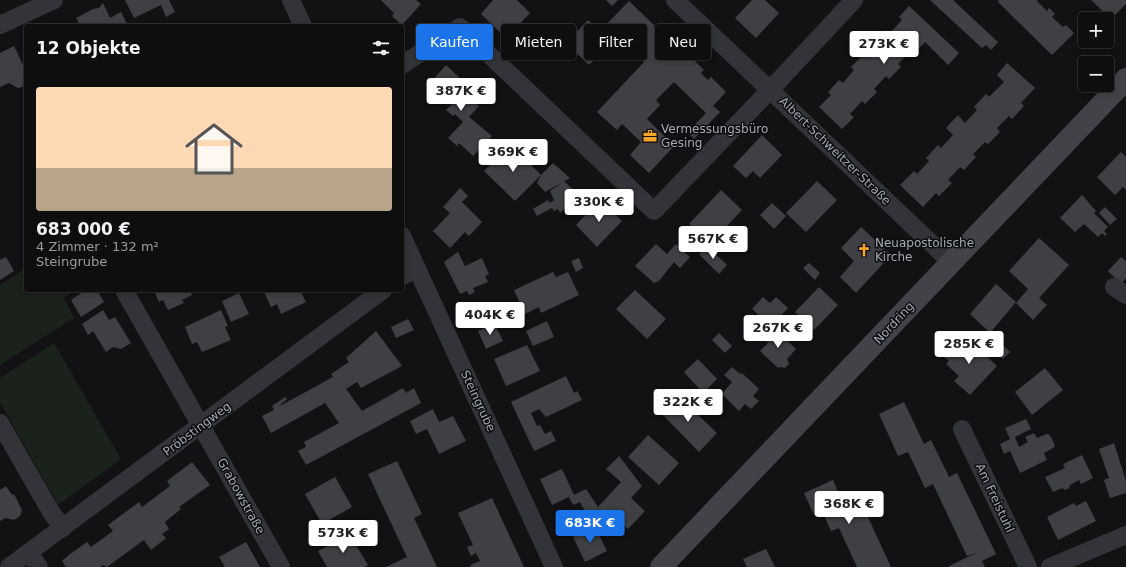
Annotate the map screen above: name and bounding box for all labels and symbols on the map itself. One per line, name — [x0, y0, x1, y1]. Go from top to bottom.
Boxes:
pin: 273K € — [851, 31, 917, 65]
pin: 387K € — [428, 78, 494, 112]
street label: Albert-Schweitzer-Straße — [776, 94, 894, 208]
place label: Vermessungsbüro Gesing — [661, 122, 768, 150]
office icon: Vermessungsbüro Gesing — [642, 128, 658, 144]
pin: 369K € — [480, 139, 546, 173]
pin: 330K € — [566, 189, 632, 223]
pin: 567K € — [680, 226, 746, 260]
place label: Neuapostolische Kirche — [875, 236, 974, 264]
church icon: Neuapostolische Kirche — [856, 242, 872, 258]
street label: Nordring — [871, 299, 917, 347]
pin: 404K € — [457, 302, 523, 336]
pin: 267K € — [745, 315, 811, 349]
pin: 285K € — [936, 331, 1002, 365]
street label: Steingrube — [458, 368, 498, 434]
pin: 322K € — [655, 389, 721, 423]
street label: Pröbstingweg — [160, 399, 234, 459]
street label: Grabowstraße — [214, 456, 268, 536]
street label: Am Freistuhl — [973, 461, 1017, 535]
pin: 368K € — [816, 491, 882, 525]
pin: 683K € — [557, 510, 623, 544]
pin: 573K € — [310, 520, 376, 554]

